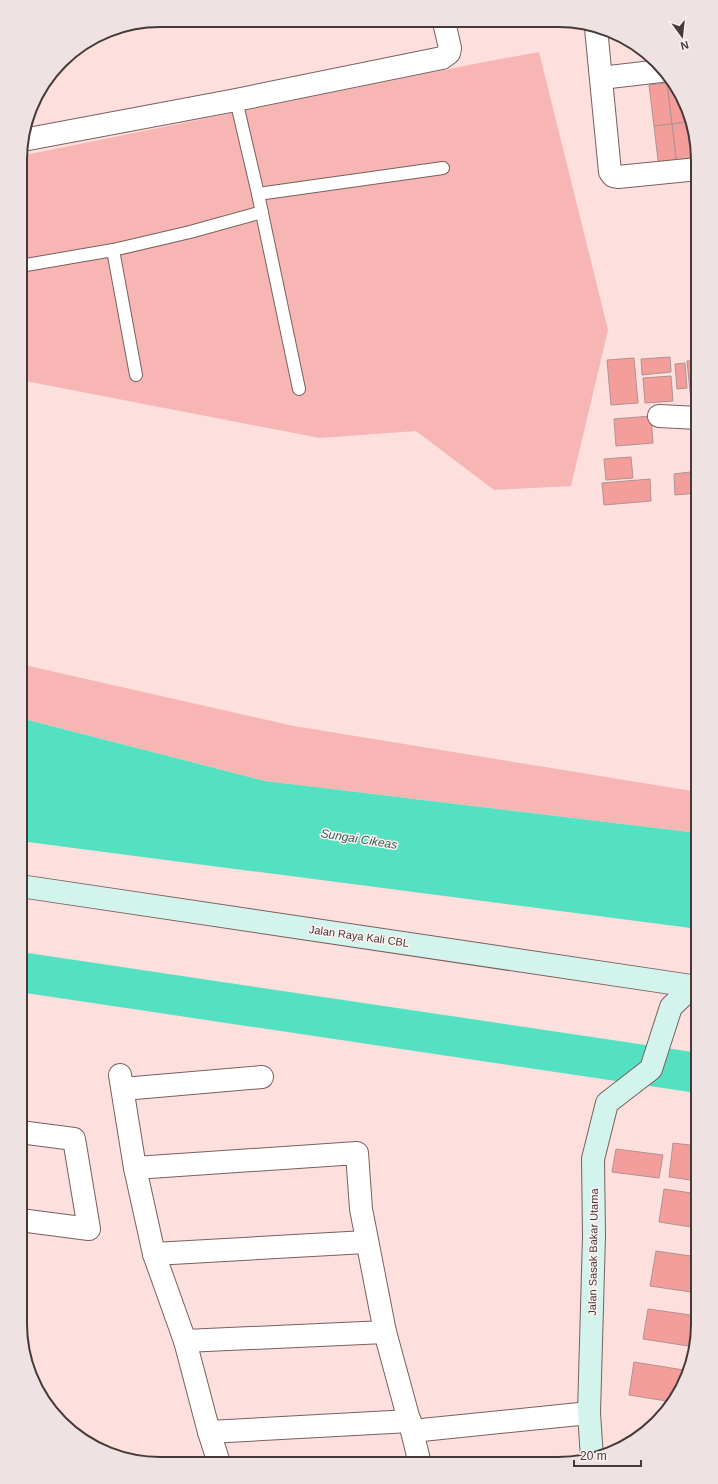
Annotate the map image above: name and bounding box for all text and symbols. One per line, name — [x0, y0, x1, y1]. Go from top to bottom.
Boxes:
north arrow — [662, 16, 702, 56]
text: N — [679, 39, 690, 52]
water label: Sungai Cikeas — [320, 826, 398, 852]
street label: Jalan Raya Kali CBL — [308, 923, 410, 949]
street label: Jalan Sasak Bakar Utama — [586, 1187, 600, 1316]
scale bar — [574, 1442, 641, 1468]
text: 20 m — [580, 1449, 607, 1463]

